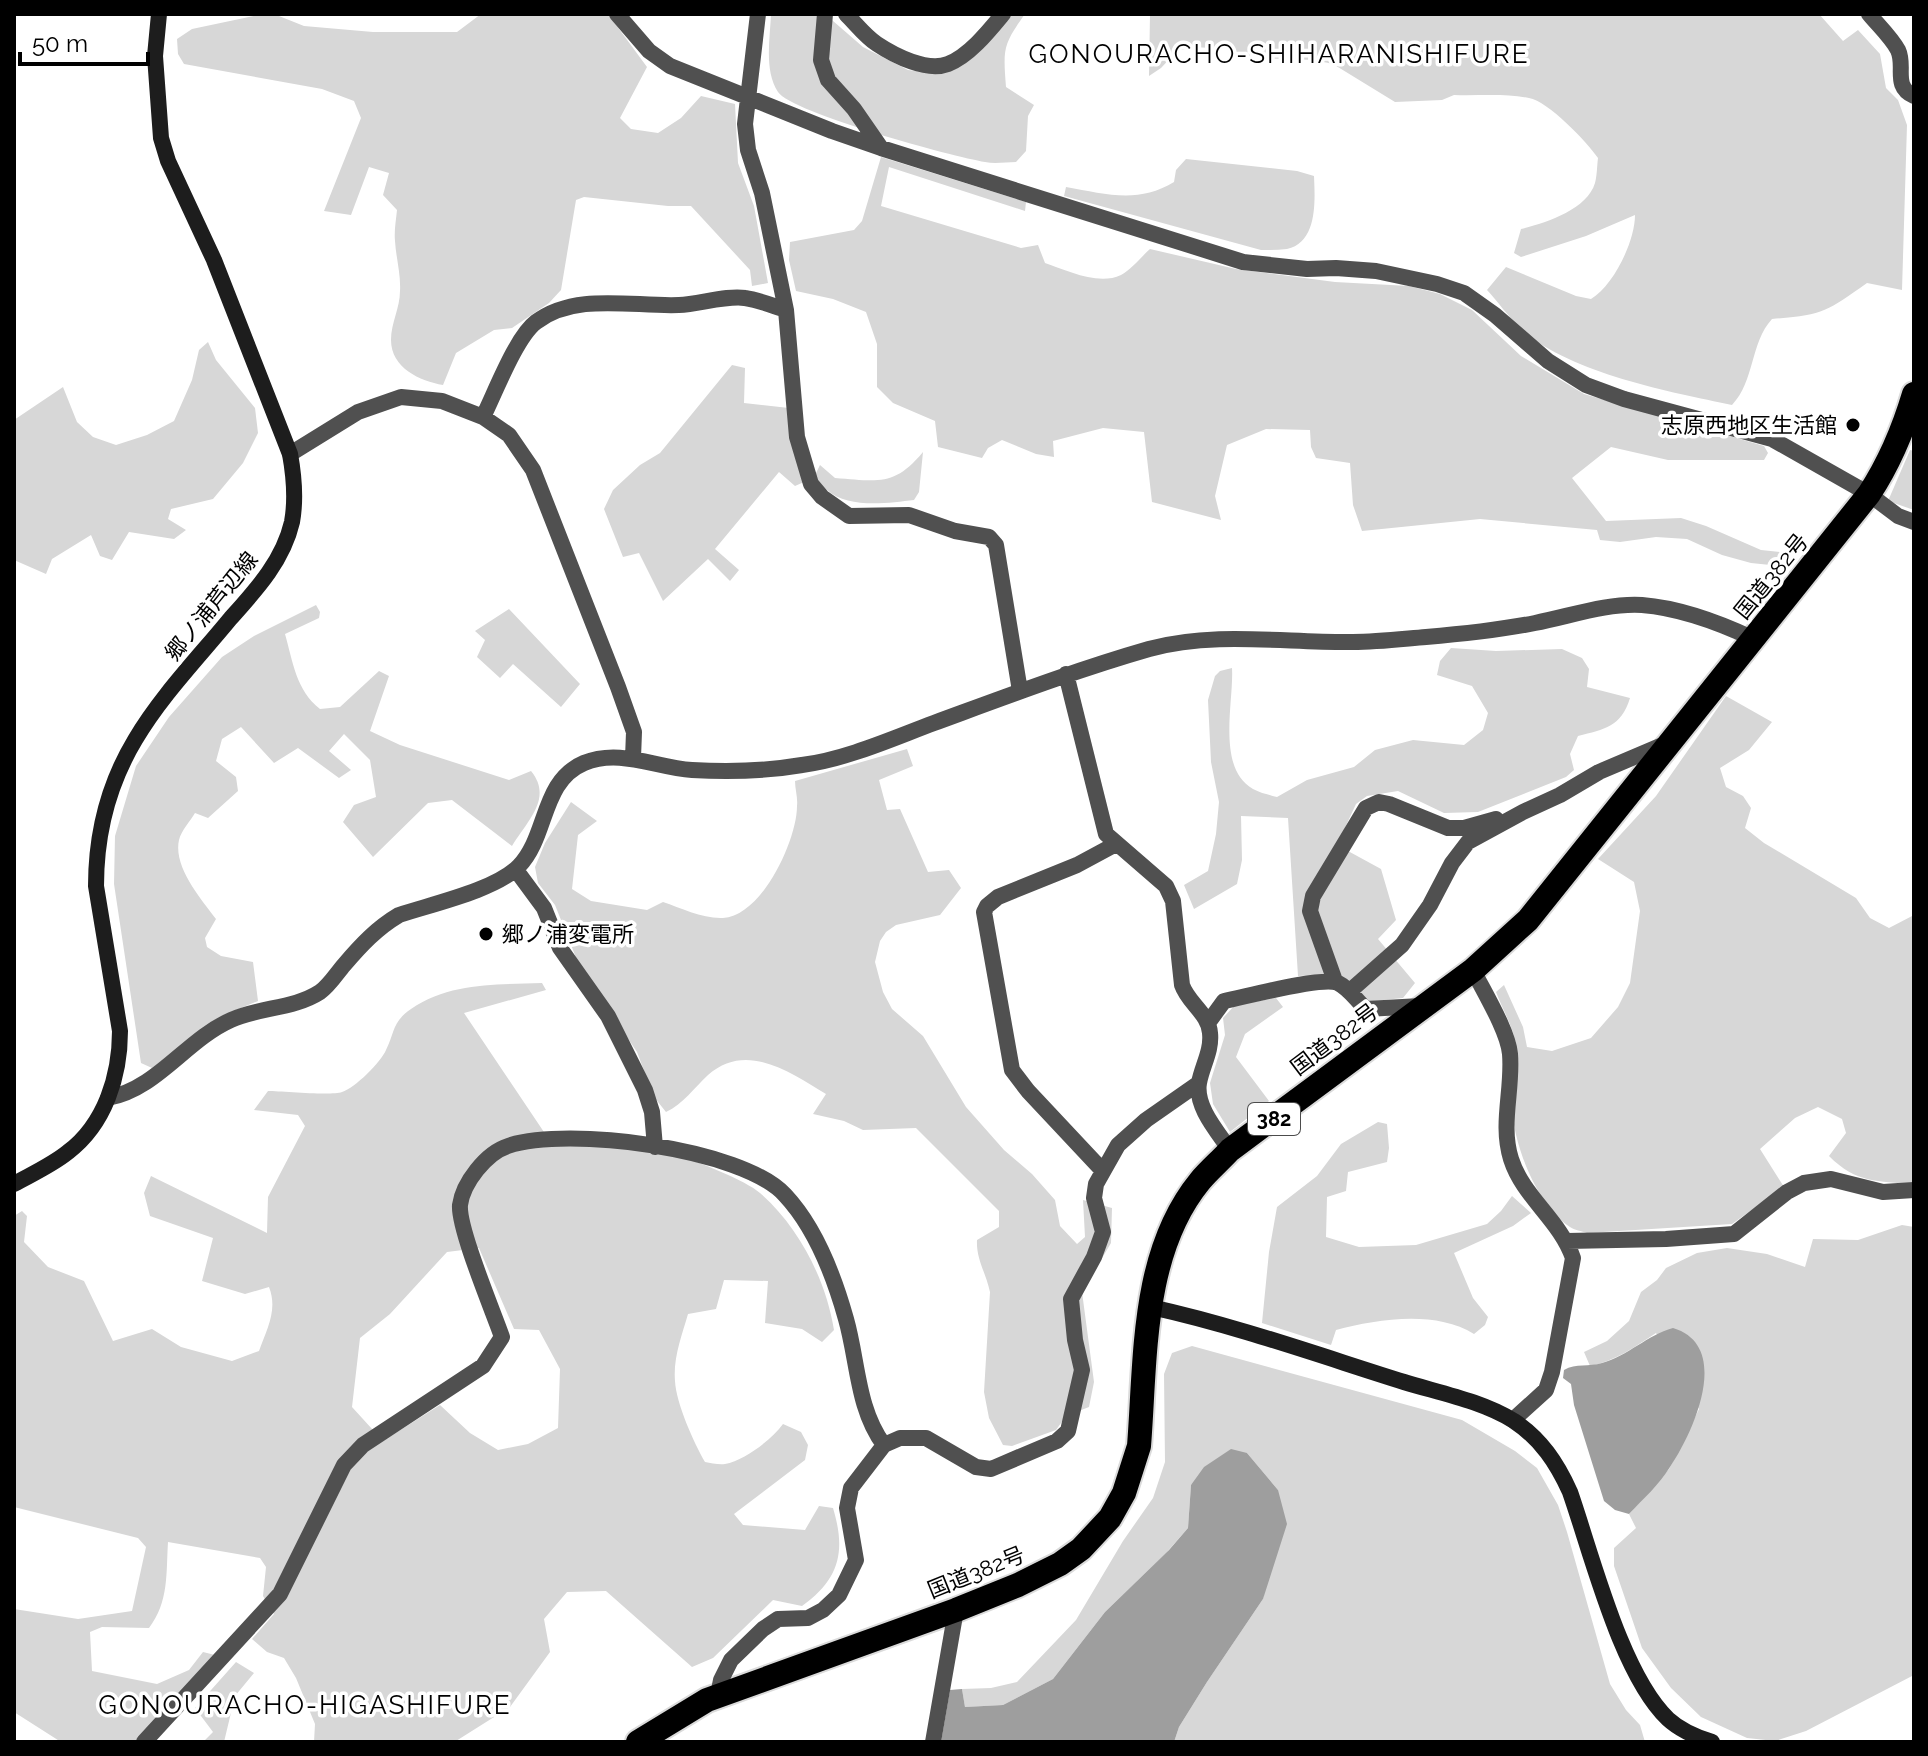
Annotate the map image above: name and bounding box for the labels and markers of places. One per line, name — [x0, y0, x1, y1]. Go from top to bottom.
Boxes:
place label: 志原西地区生活館 — [1661, 412, 1837, 438]
marker: 志原西地区生活館 — [1844, 416, 1862, 434]
place label: 郷ノ浦変電所 — [502, 921, 634, 947]
marker: 郷ノ浦変電所 — [477, 925, 495, 943]

